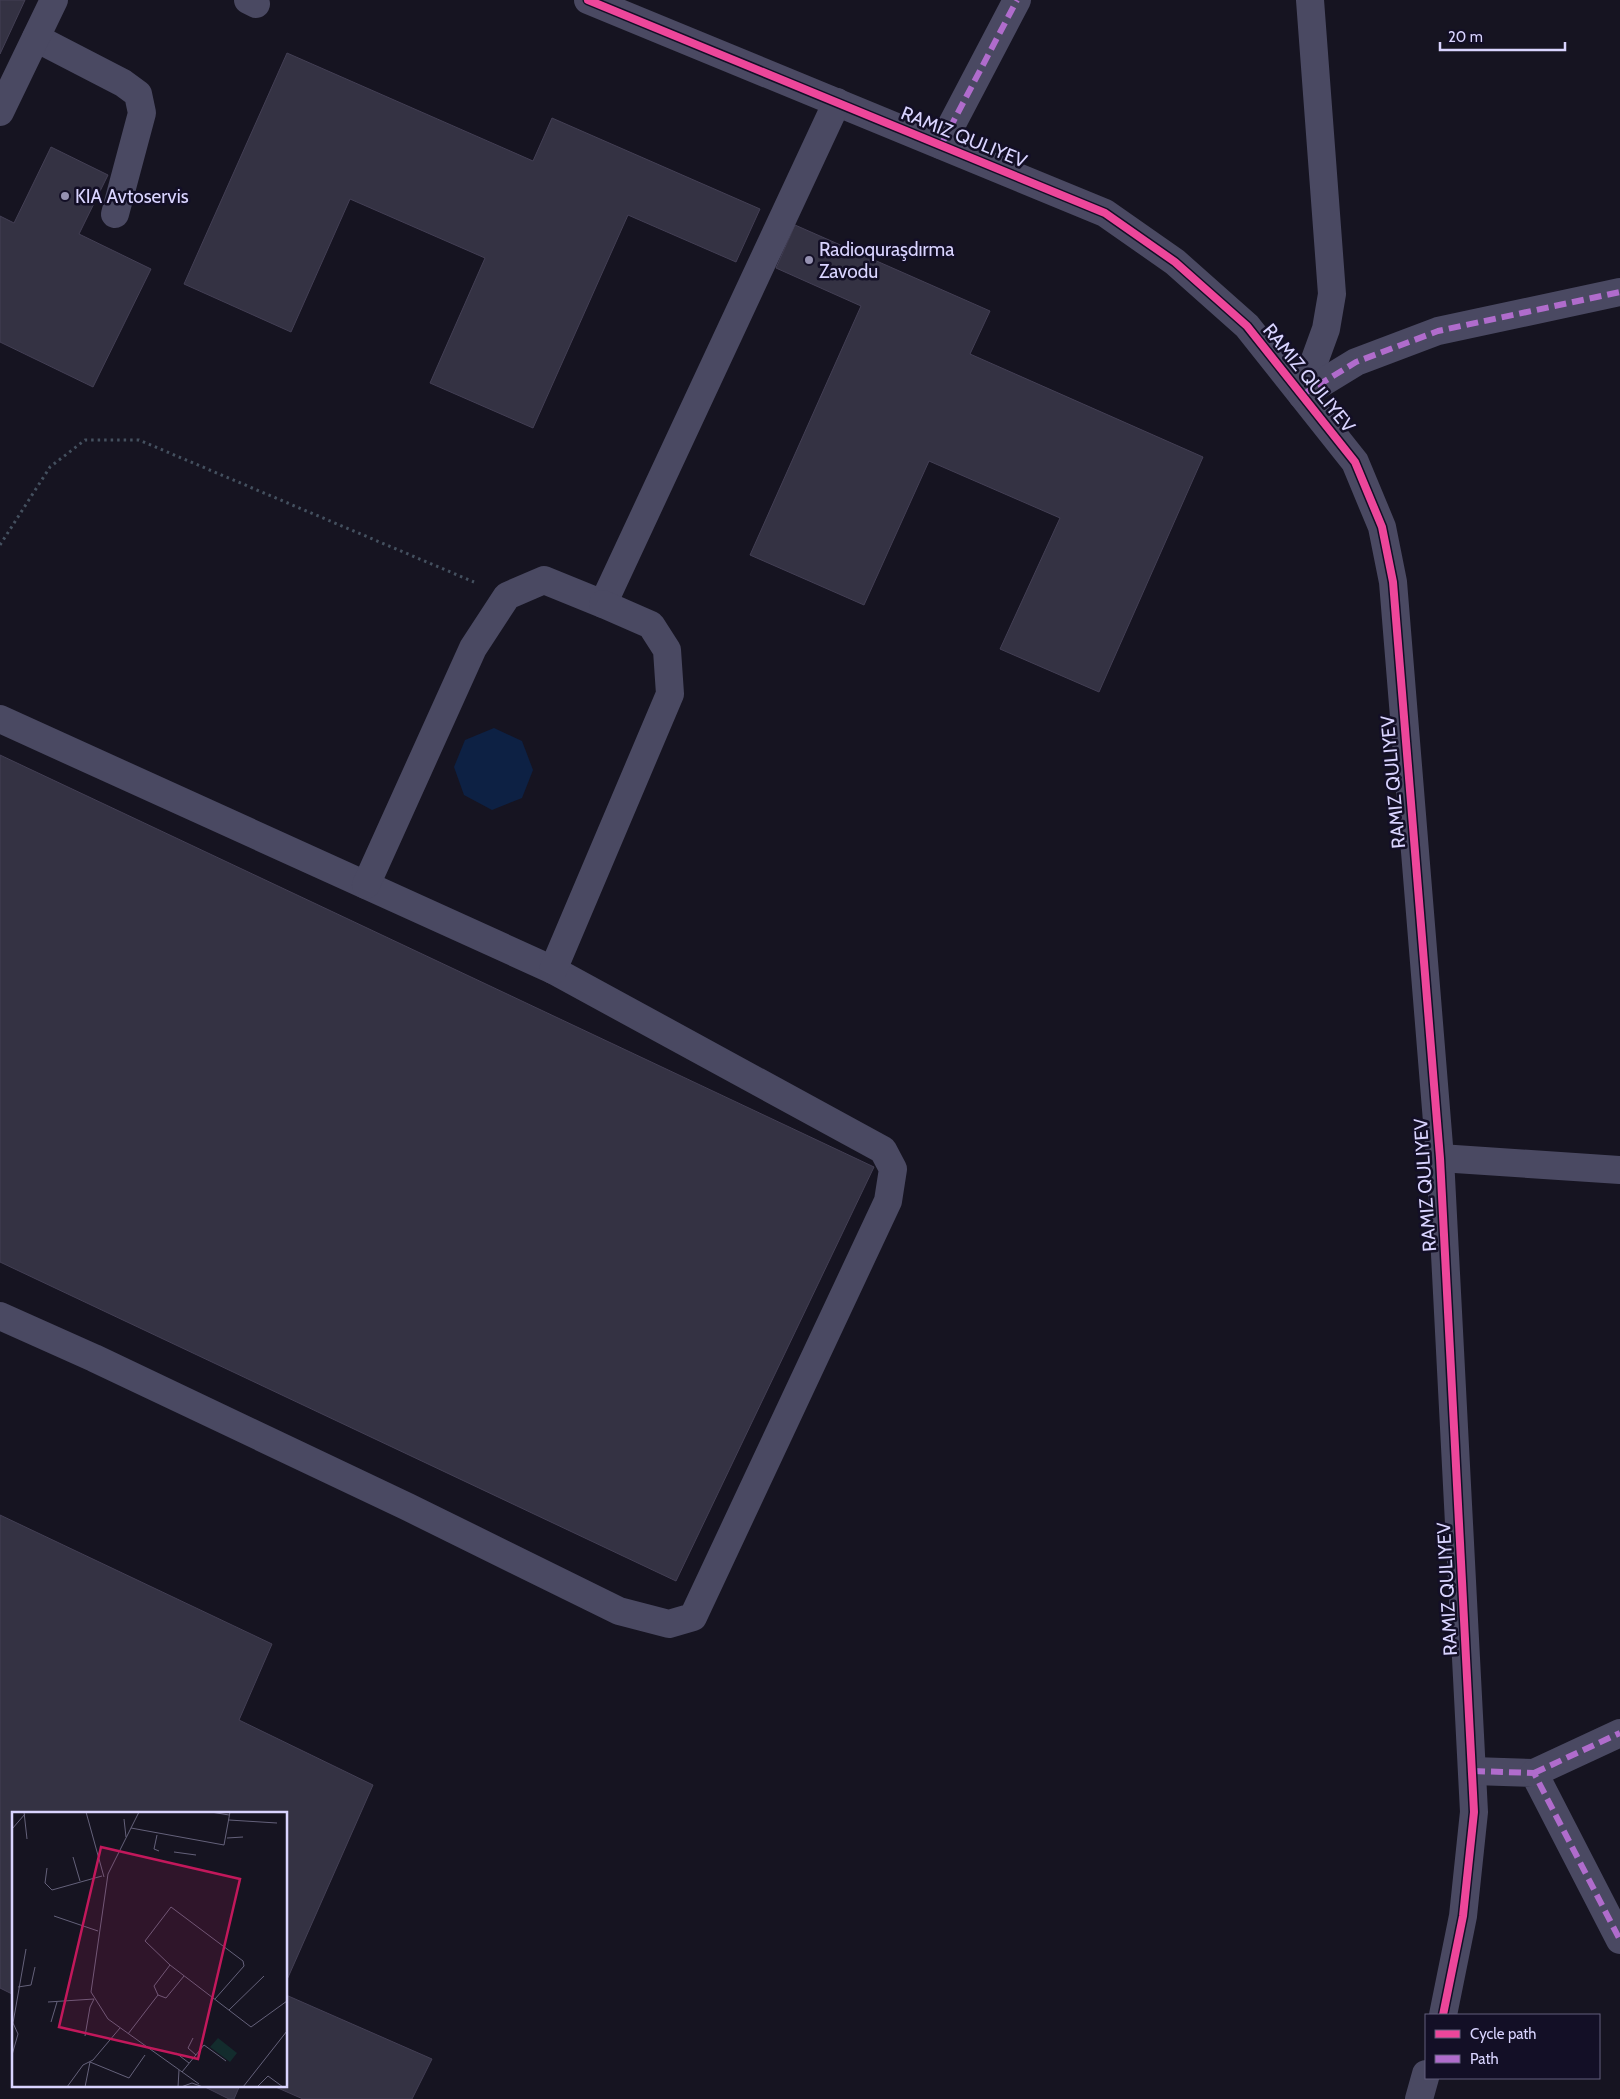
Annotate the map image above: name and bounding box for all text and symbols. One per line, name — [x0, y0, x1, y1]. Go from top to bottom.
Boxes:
scale bar — [1440, 20, 1565, 52]
text: 20 m — [1448, 28, 1483, 46]
street label: RAMIZ QULIYEV — [898, 101, 1031, 173]
place label: KIA Avtoservis — [75, 185, 189, 208]
marker: KIA Avtoservis — [59, 190, 71, 202]
place label: Radioquraşdırma Zavodu — [819, 238, 954, 283]
marker: Radioquraşdırma Zavodu — [803, 254, 815, 266]
street label: RAMIZ QULIYEV — [1258, 319, 1360, 438]
street label: RAMIZ QULIYEV — [1376, 714, 1410, 850]
street label: RAMIZ QULIYEV — [1409, 1117, 1441, 1252]
street label: RAMIZ QULIYEV — [1432, 1521, 1462, 1656]
inset map — [12, 1812, 288, 2086]
legend — [1425, 2014, 1600, 2079]
text: Cycle path — [1470, 2025, 1536, 2043]
text: Path — [1470, 2050, 1499, 2068]

